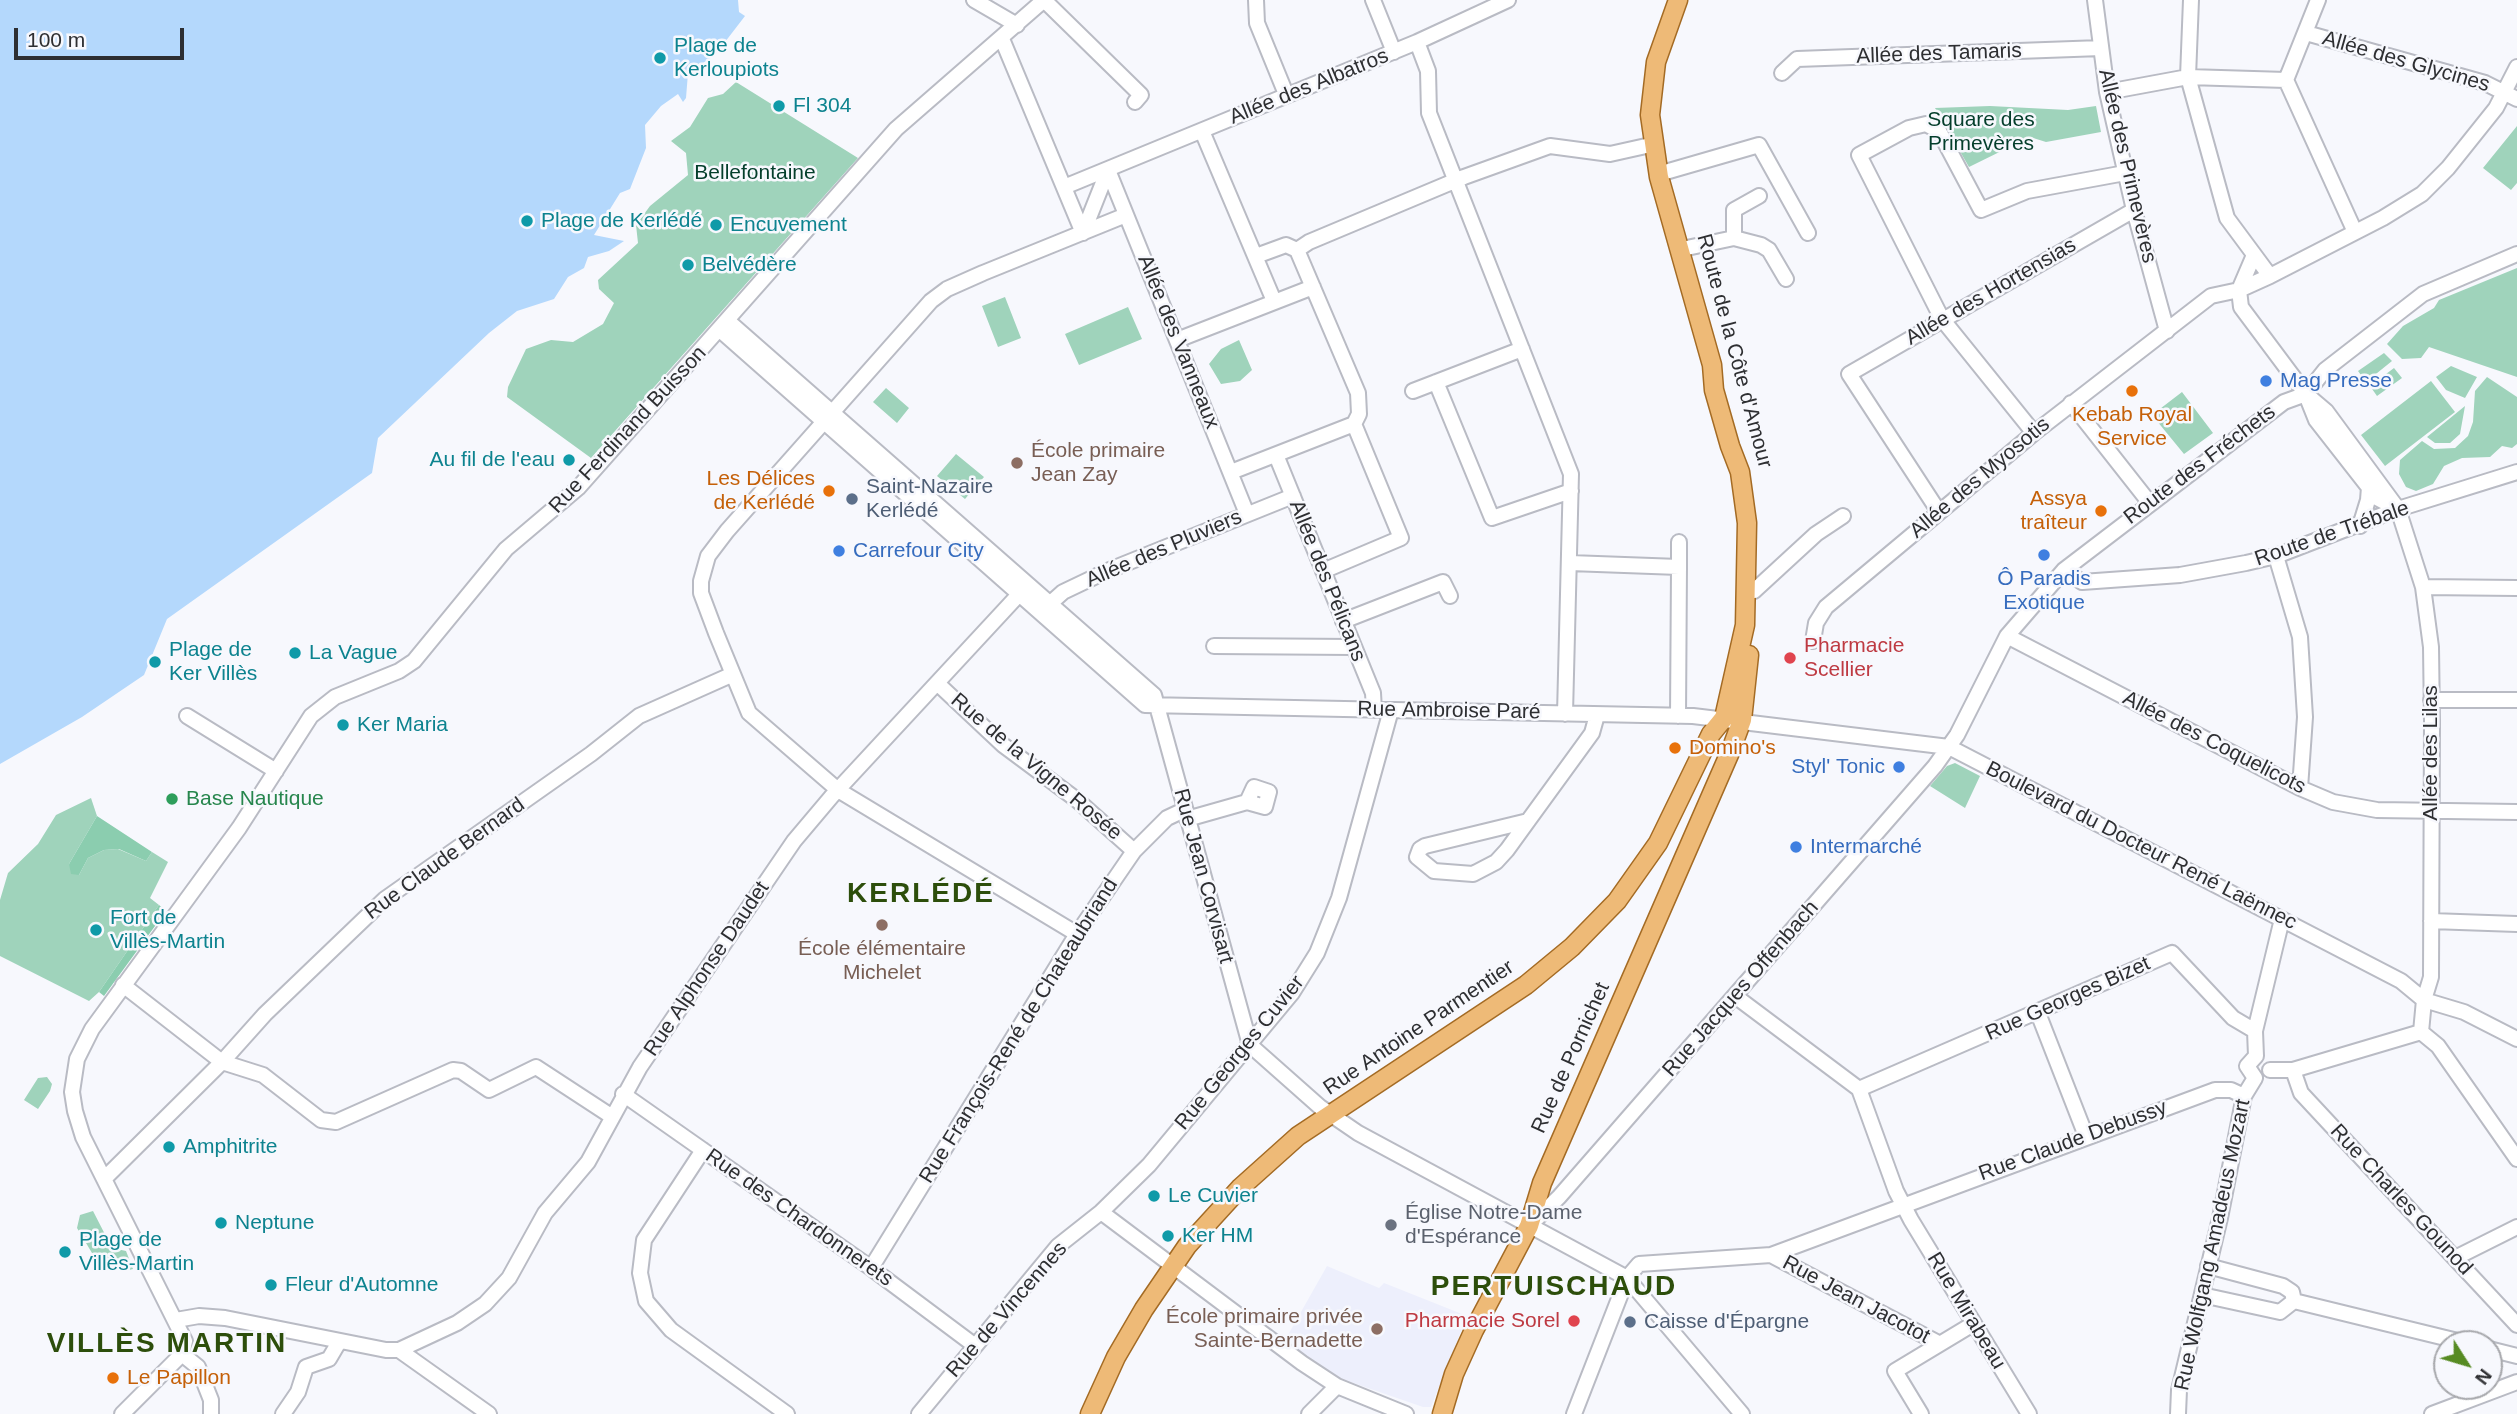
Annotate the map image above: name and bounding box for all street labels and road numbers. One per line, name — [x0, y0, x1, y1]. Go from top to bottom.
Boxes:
street label: Allée des Glycines — [2319, 26, 2493, 98]
street label: Allée des Tamaris — [1856, 39, 2022, 69]
street label: Allée des Albatros — [1226, 44, 1392, 130]
street label: Allée des Primevères — [2092, 67, 2162, 265]
street label: Route de la Côte d'Amour — [1691, 231, 1777, 471]
street label: Allée des Hortensias — [1901, 233, 2081, 351]
street label: Allée des Vanneaux — [1132, 251, 1224, 433]
street label: Rue Ferdinand Buisson — [544, 341, 712, 519]
street label: Route des Fréchets — [2119, 400, 2281, 530]
street label: Allée des Myosotis — [1905, 412, 2055, 544]
street label: Route de Trébale — [2252, 496, 2412, 572]
street label: Allée des Pélicans — [1283, 497, 1371, 665]
street label: Allée des Pluviers — [1082, 505, 1246, 593]
street label: Allée des Lilas — [2418, 685, 2444, 821]
street label: Allée des Coquelicots — [2118, 686, 2310, 800]
street label: Rue de la Vigne Rosée — [945, 688, 1127, 846]
street label: Rue Ambroise Paré — [1357, 697, 1541, 725]
street label: Boulevard du Docteur René Laënnec — [1981, 756, 2301, 936]
street label: Rue Jean Corvisart — [1168, 786, 1238, 966]
street label: Rue Claude Bernard — [360, 793, 530, 925]
street label: Rue François-René de Chateaubriand — [914, 874, 1124, 1188]
street label: Rue Alphonse Daudet — [639, 877, 775, 1061]
street label: Rue Jacques Offenbach — [1658, 896, 1824, 1082]
street label: Rue Georges Bizet — [1982, 951, 2154, 1047]
street label: Rue Antoine Parmentier — [1319, 955, 1519, 1101]
street label: Rue Georges Cuvier — [1170, 971, 1310, 1135]
street label: Rue de Pornichet — [1526, 979, 1616, 1137]
street label: Rue Claude Debussy — [1975, 1095, 2171, 1187]
street label: Rue Wolfgang Amadeus Mozart — [2170, 1097, 2256, 1393]
street label: Rue Charles Gounod — [2325, 1119, 2477, 1281]
street label: Rue des Chardonnerets — [700, 1144, 898, 1292]
street label: Rue de Vincennes — [941, 1237, 1073, 1383]
street label: Rue Mirabeau — [1921, 1248, 2011, 1374]
street label: Rue Jean Jacotot — [1778, 1251, 1934, 1349]

